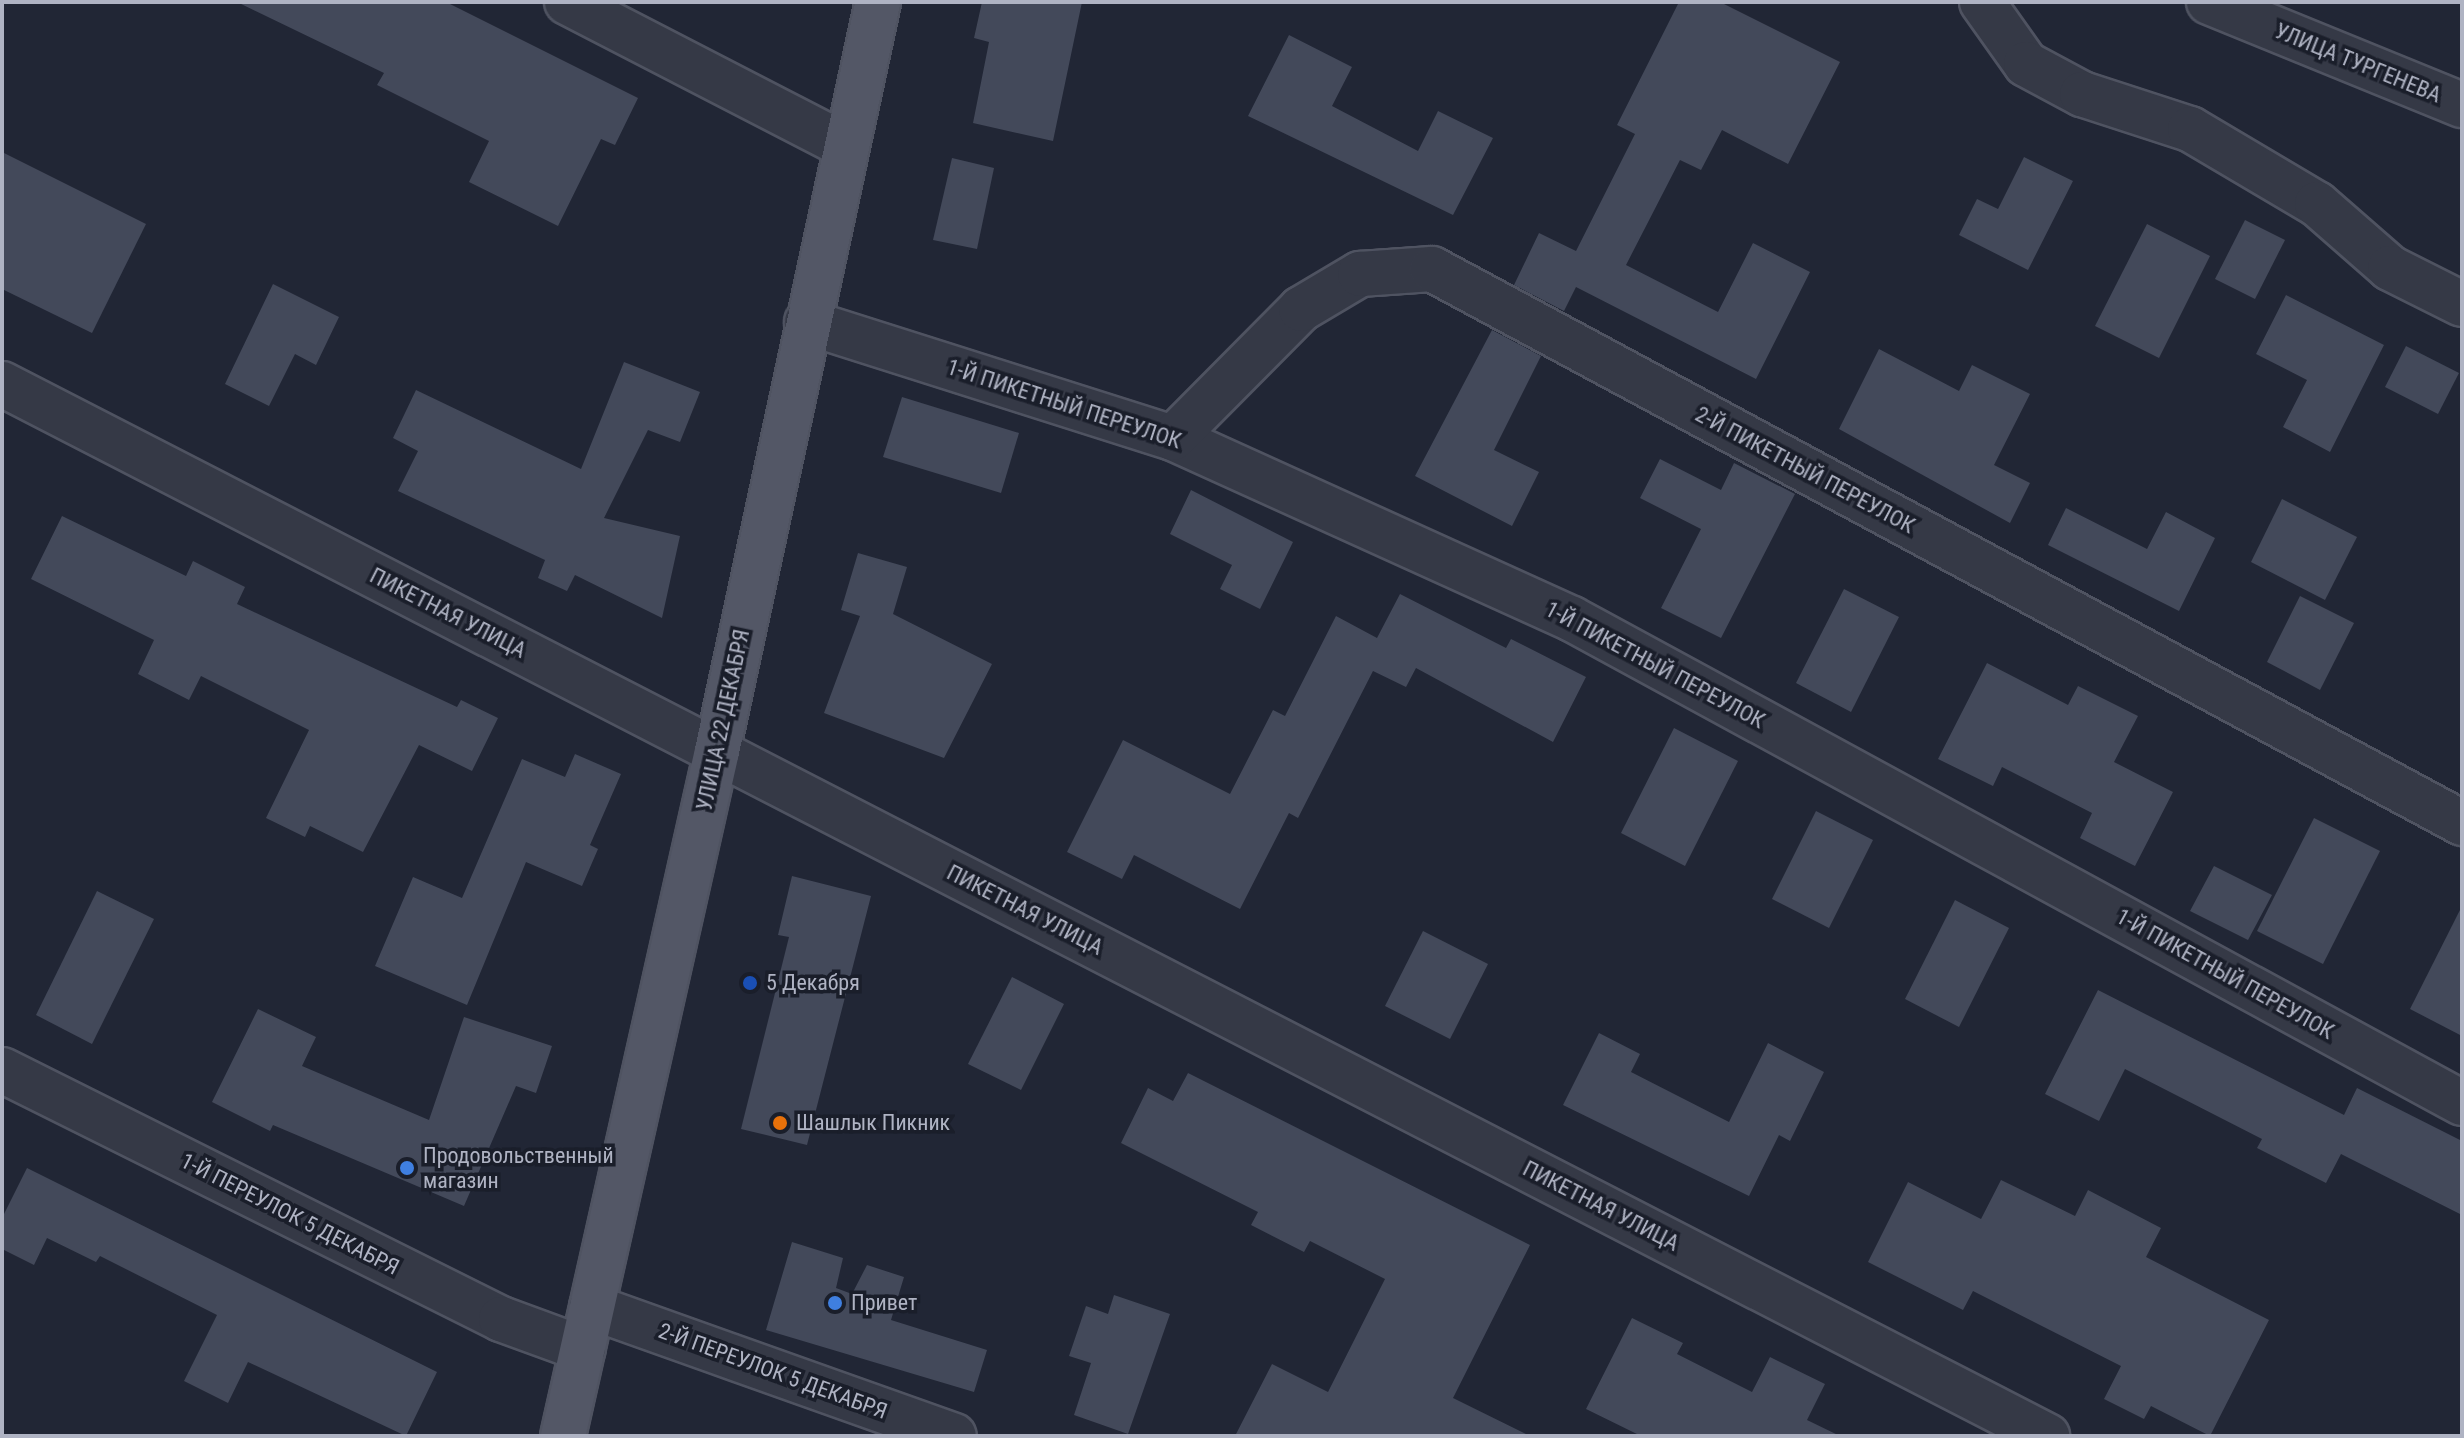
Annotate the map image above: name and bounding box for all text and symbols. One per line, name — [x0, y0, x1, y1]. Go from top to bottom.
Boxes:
street label: УЛИЦА ТУРГЕНЕВА — [2271, 18, 2445, 108]
street label: 1-Й ПИКЕТНЫЙ ПЕРЕУЛОК — [944, 354, 1184, 454]
street label: 2-Й ПИКЕТНЫЙ ПЕРЕУЛОК — [1691, 401, 1919, 539]
street label: ПИКЕТНАЯ УЛИЦА — [365, 562, 531, 664]
street label: 1-Й ПИКЕТНЫЙ ПЕРЕУЛОК — [1541, 596, 1769, 734]
street label: УЛИЦА 22 ДЕКАБРЯ — [691, 627, 755, 813]
street label: ПИКЕТНАЯ УЛИЦА — [942, 859, 1108, 961]
street label: 1-Й ПИКЕТНЫЙ ПЕРЕУЛОК — [2112, 903, 2338, 1045]
place label: 5 Декабря — [766, 970, 860, 996]
marker: 5 Декабря — [741, 974, 759, 992]
place label: Шашлык Пикник — [796, 1110, 950, 1136]
marker: Шашлык Пикник — [771, 1114, 789, 1132]
place label: Продовольственный магазин — [423, 1142, 614, 1194]
street label: 1-Й ПЕРЕУЛОК 5 ДЕКАБРЯ — [176, 1147, 404, 1281]
street label: ПИКЕТНАЯ УЛИЦА — [1518, 1155, 1684, 1257]
marker: Продовольственный магазин — [398, 1159, 416, 1177]
place label: Привет — [851, 1290, 917, 1316]
marker: Привет — [826, 1294, 844, 1312]
street label: 2-Й ПЕРЕУЛОК 5 ДЕКАБРЯ — [655, 1317, 891, 1425]

